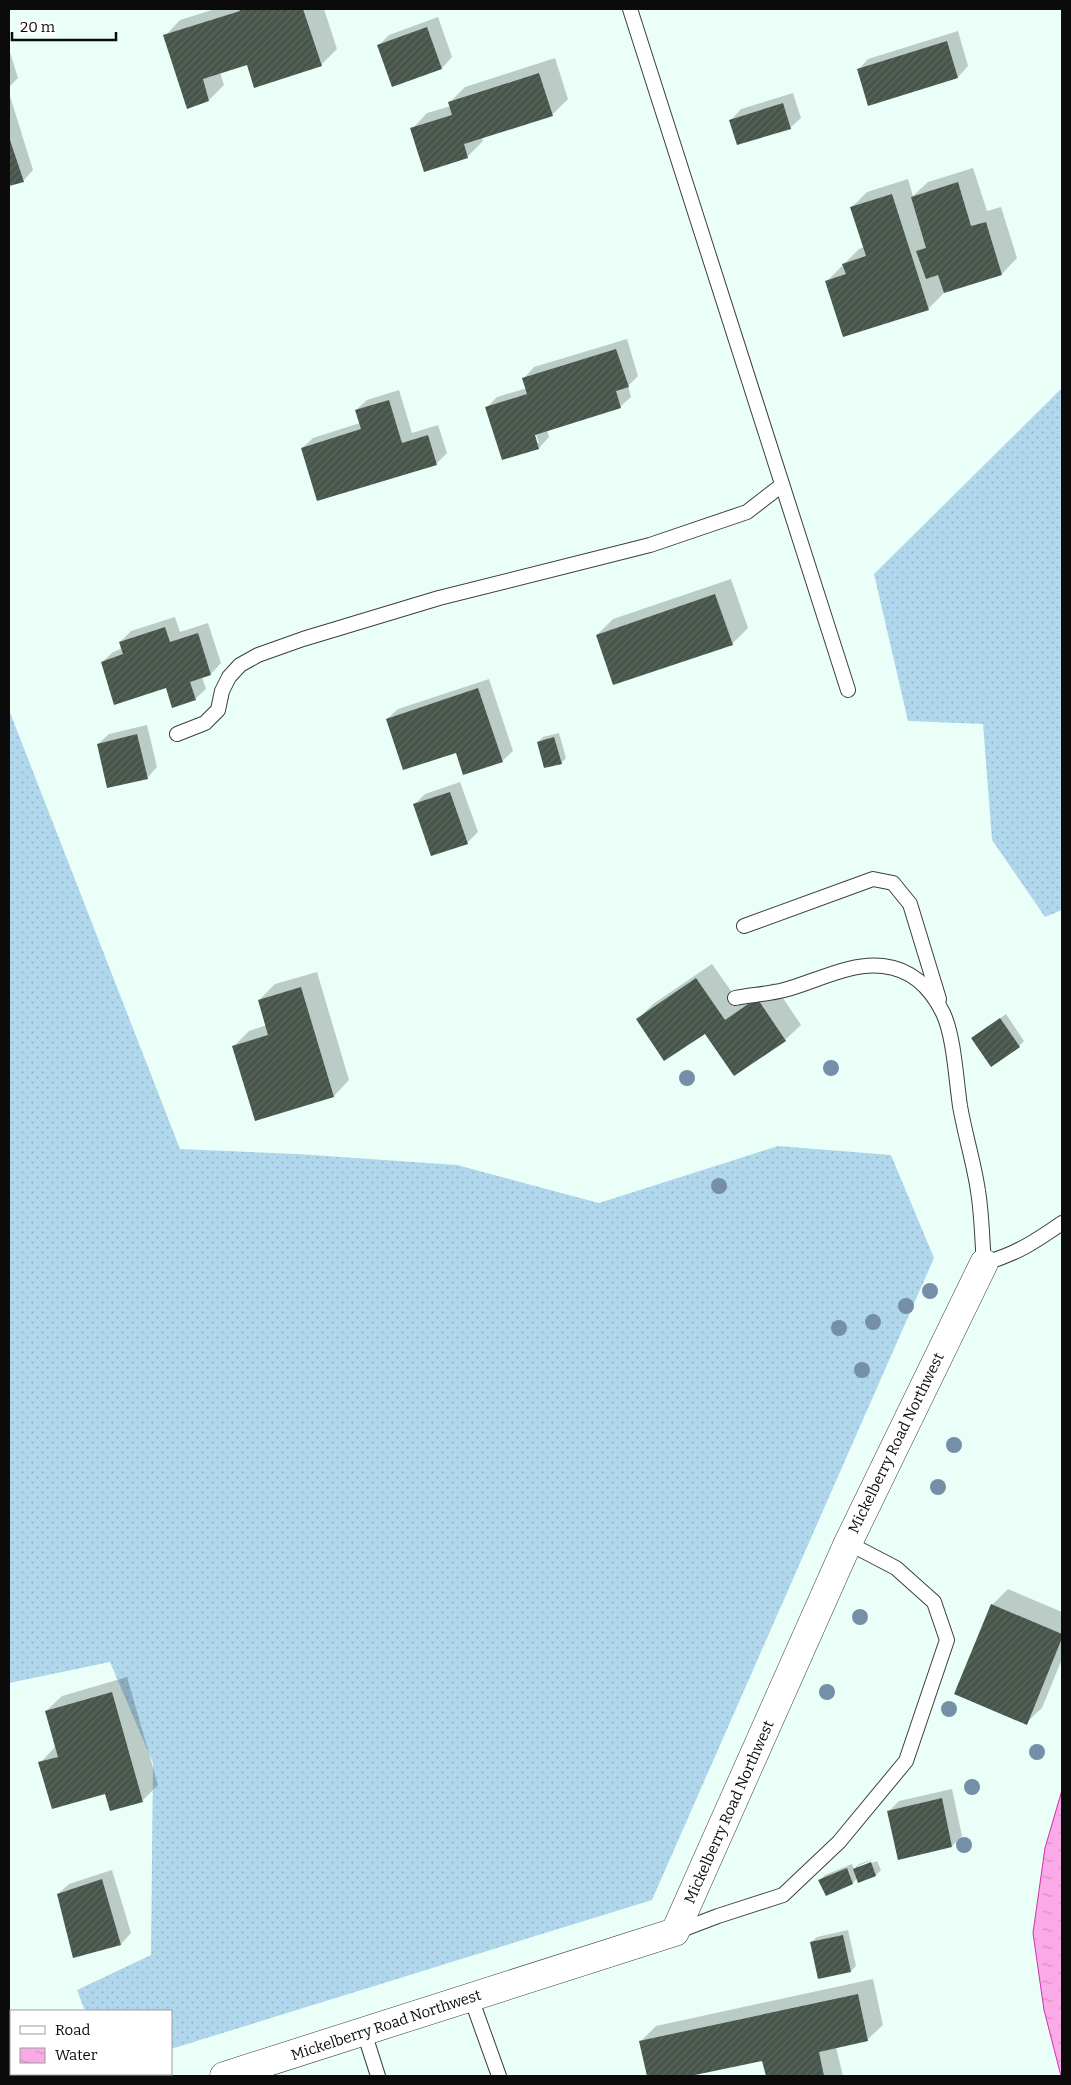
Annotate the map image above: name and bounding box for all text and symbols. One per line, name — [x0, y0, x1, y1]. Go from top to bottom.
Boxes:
scale bar — [12, 10, 116, 42]
text: 20 m — [20, 18, 56, 36]
street label: Mickelberry Road Northwest — [844, 1349, 948, 1536]
street label: Mickelberry Road Northwest — [680, 1717, 778, 1906]
street label: Mickelberry Road Northwest — [289, 1986, 484, 2064]
legend — [10, 2010, 172, 2075]
text: Road — [55, 2021, 90, 2039]
text: Water — [55, 2046, 98, 2064]

